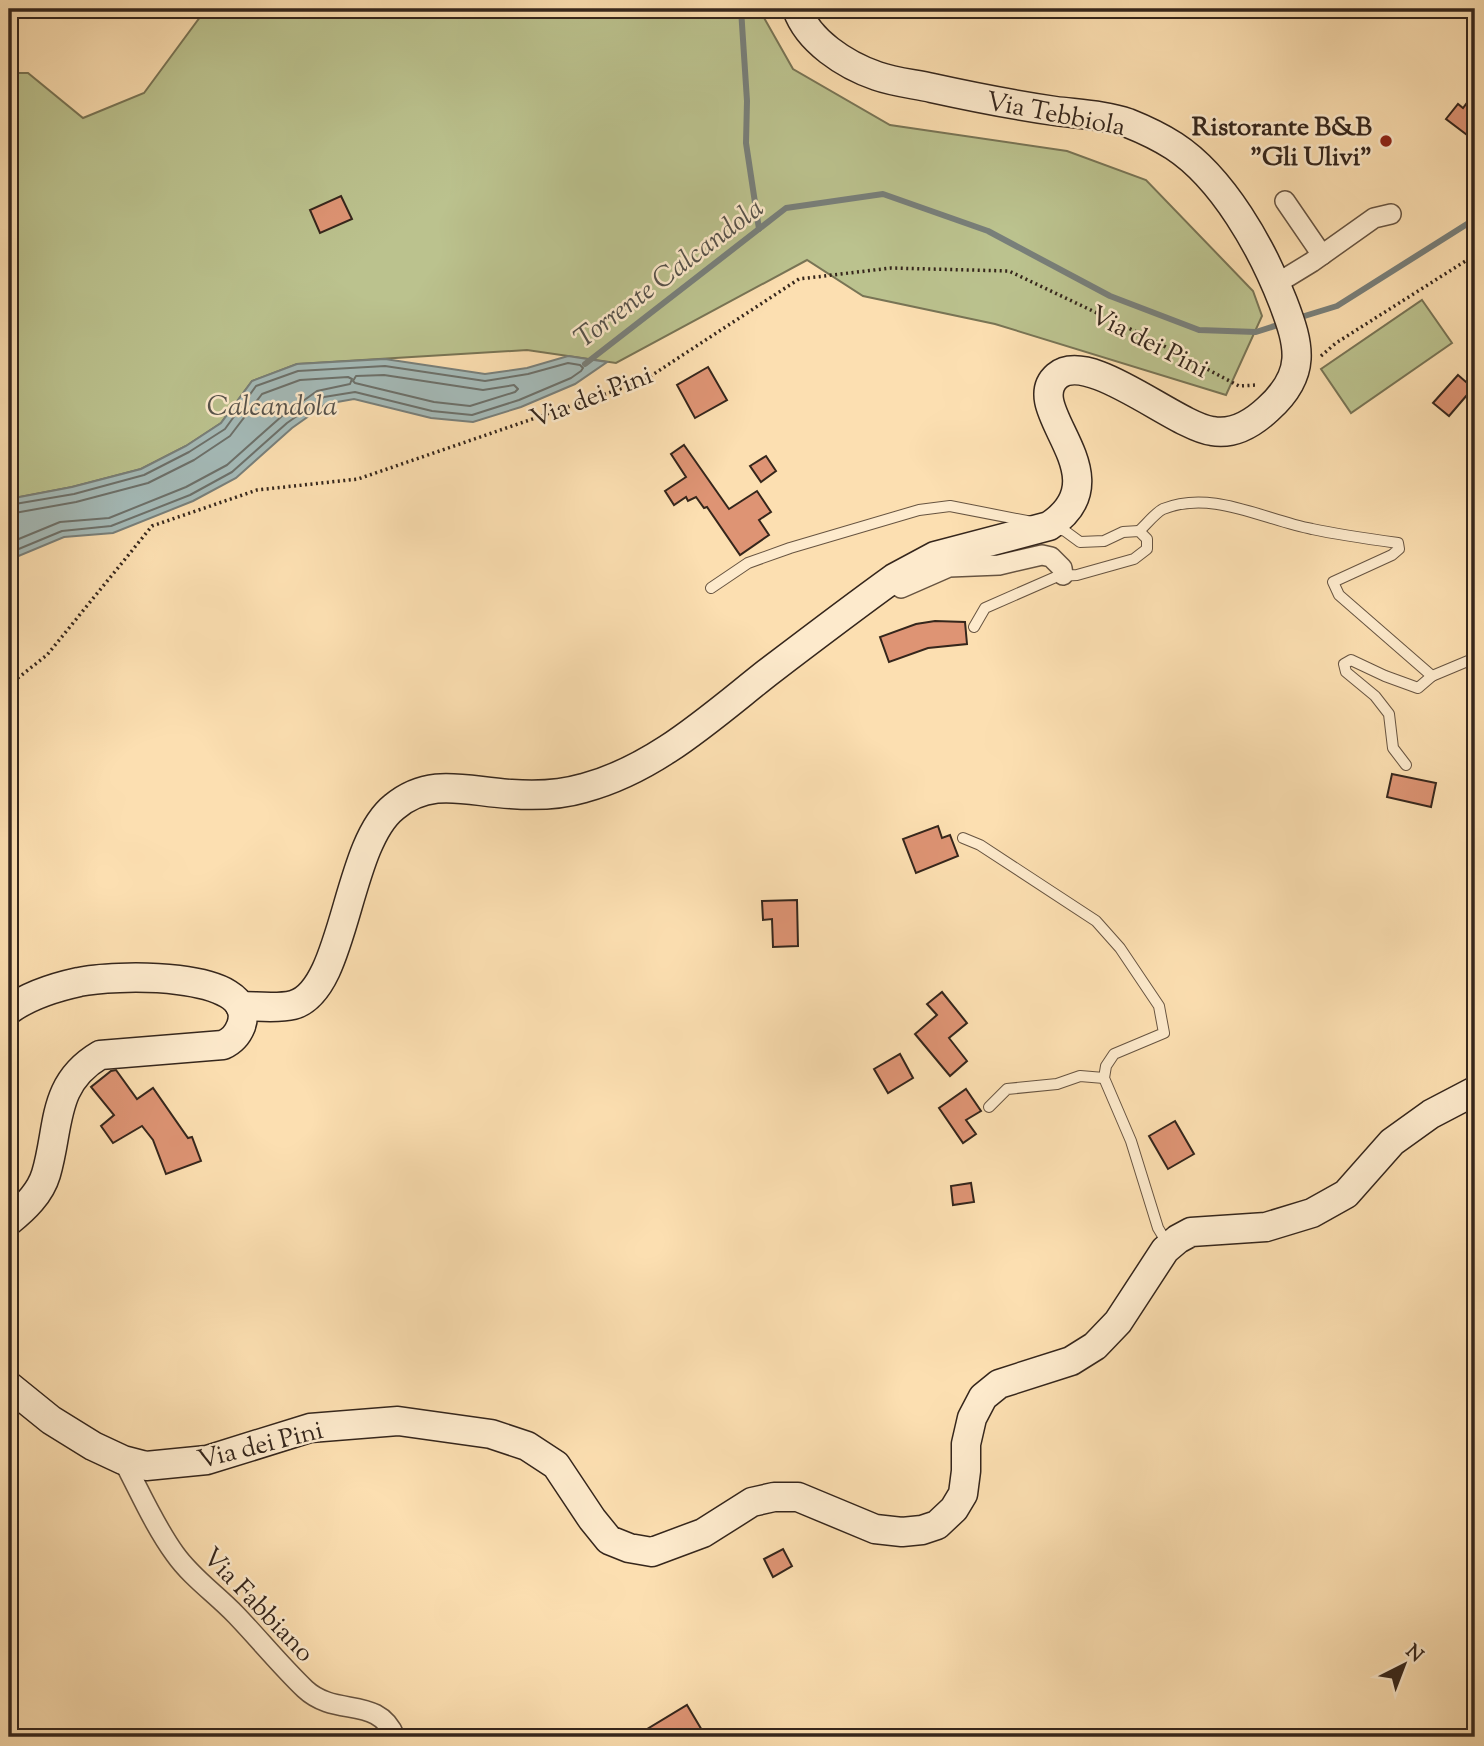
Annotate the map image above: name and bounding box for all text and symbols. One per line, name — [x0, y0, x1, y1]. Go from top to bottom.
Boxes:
street label: Via Tebbiola — [983, 84, 1128, 147]
place label: Ristorante B&B "Gli Ulivi" — [1192, 110, 1373, 177]
marker: Ristorante B&B "Gli Ulivi" — [1378, 133, 1394, 149]
water label: Torrente Calcandola — [567, 190, 773, 359]
street label: Via dei Pini — [1083, 298, 1214, 389]
street label: Via dei Pini — [525, 358, 658, 439]
water label: Calcandola — [207, 388, 337, 428]
street label: Via dei Pini — [194, 1413, 327, 1480]
street label: Via Fabbiano — [193, 1540, 322, 1671]
north arrow — [1368, 1630, 1438, 1700]
text: N — [1399, 1639, 1428, 1669]

